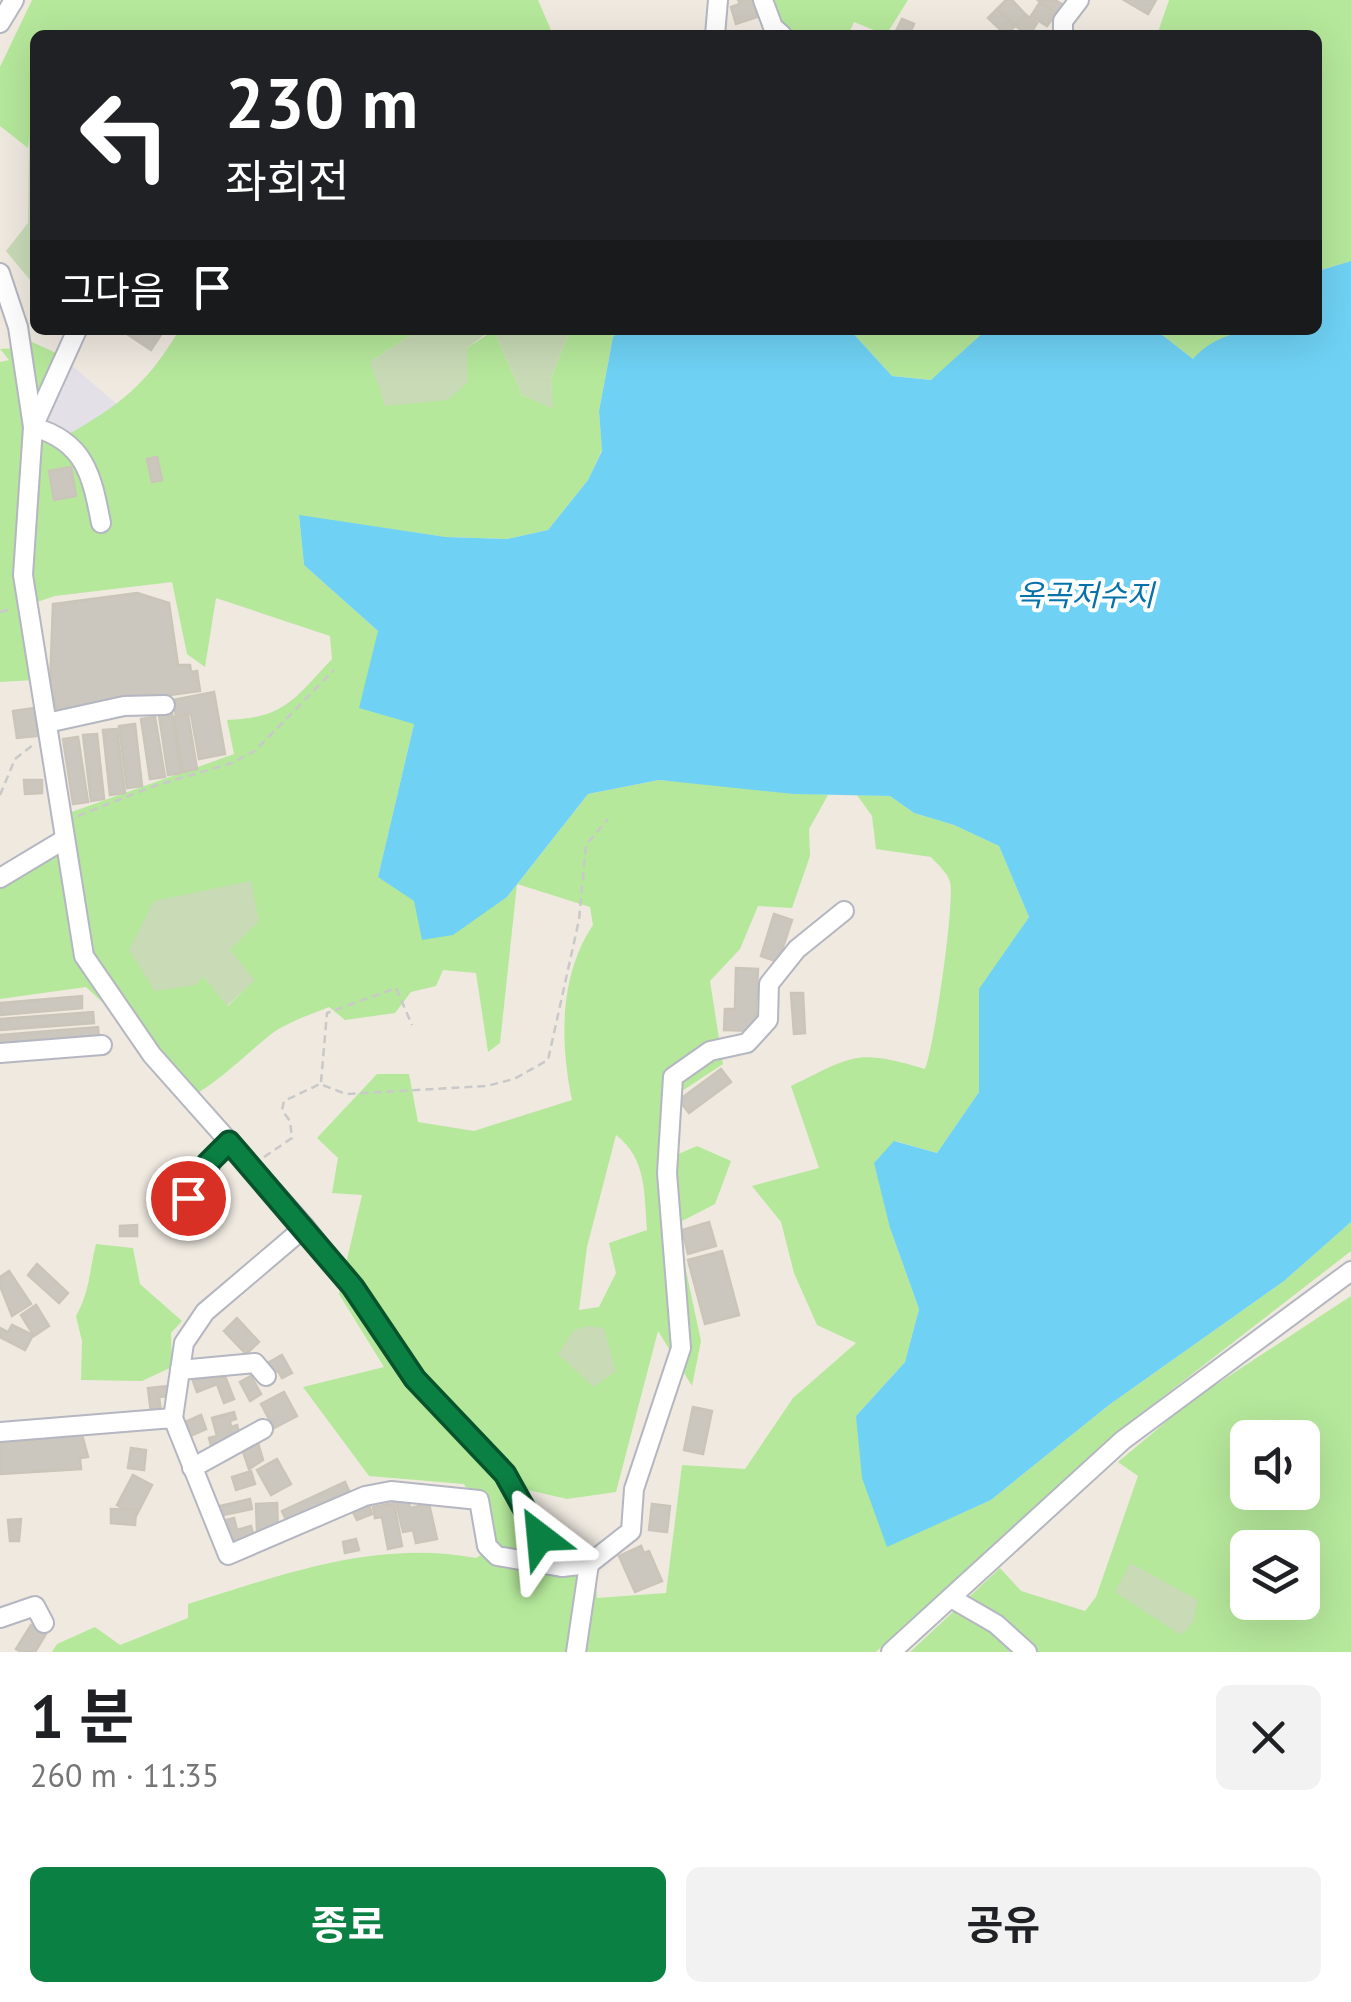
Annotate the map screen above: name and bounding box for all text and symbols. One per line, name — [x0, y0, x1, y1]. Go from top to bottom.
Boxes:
text: 230 m — [225, 57, 418, 147]
icon: left — [60, 70, 190, 200]
text: 좌회전 — [225, 151, 349, 209]
icon: arrive — [185, 260, 240, 315]
text: 그다음 — [60, 265, 165, 314]
water label: 옥곡저수지 — [1016, 575, 1156, 614]
pin — [146, 1156, 231, 1241]
icon: arrive — [161, 1171, 216, 1226]
map controls — [1230, 1420, 1320, 1620]
button: sound — [1230, 1420, 1320, 1510]
position arrow — [488, 1485, 592, 1589]
button: layers — [1230, 1530, 1320, 1620]
text: 1 분 — [30, 1677, 134, 1755]
button: close — [1216, 1685, 1321, 1790]
text: 260 m · 11:35 — [30, 1754, 219, 1796]
button: 종료 — [30, 1867, 666, 1982]
button: 공유 — [686, 1867, 1321, 1982]

